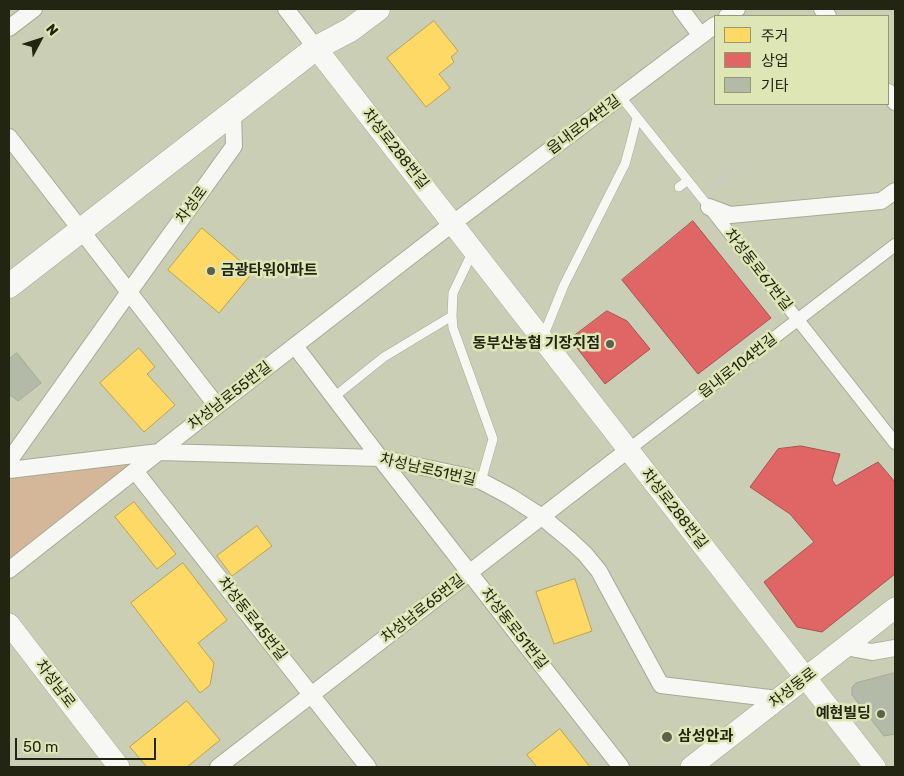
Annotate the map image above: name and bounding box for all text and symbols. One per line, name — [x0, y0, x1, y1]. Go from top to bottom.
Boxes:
north arrow — [15, 15, 65, 65]
legend — [714, 15, 889, 105]
text: N — [42, 21, 62, 39]
text: 주거 — [761, 27, 789, 45]
text: 상업 — [761, 52, 789, 70]
text: 기타 — [761, 77, 789, 95]
street label: 읍내로94번길 — [544, 92, 624, 158]
street label: 차성로288번길 — [358, 105, 432, 193]
street label: 차성로 — [173, 183, 211, 227]
street label: 차성동로67번길 — [720, 225, 796, 315]
place label: 금광타워아파트 — [221, 262, 318, 280]
marker: 금광타워아파트 — [205, 265, 217, 277]
street label: 읍내로104번길 — [695, 330, 781, 402]
place label: 동부산농협 기장지점 — [473, 335, 600, 353]
marker: 동부산농협 기장지점 — [604, 338, 616, 350]
street label: 차성남로55번길 — [185, 358, 275, 434]
street label: 차성남로51번길 — [378, 450, 478, 490]
street label: 차성로288번길 — [637, 465, 711, 553]
street label: 차성남로65번길 — [378, 571, 468, 647]
street label: 차성동로45번길 — [214, 574, 290, 664]
street label: 차성동로51번길 — [477, 585, 551, 673]
street label: 차성남로 — [31, 657, 79, 711]
street label: 차성동로 — [766, 664, 820, 712]
place label: 예현빌딩 — [816, 705, 871, 723]
marker: 예현빌딩 — [875, 708, 887, 720]
scale bar — [18, 728, 159, 760]
place label: 삼성안과 — [678, 728, 733, 746]
marker: 삼성안과 — [660, 730, 674, 744]
text: 50 m — [23, 738, 58, 756]

